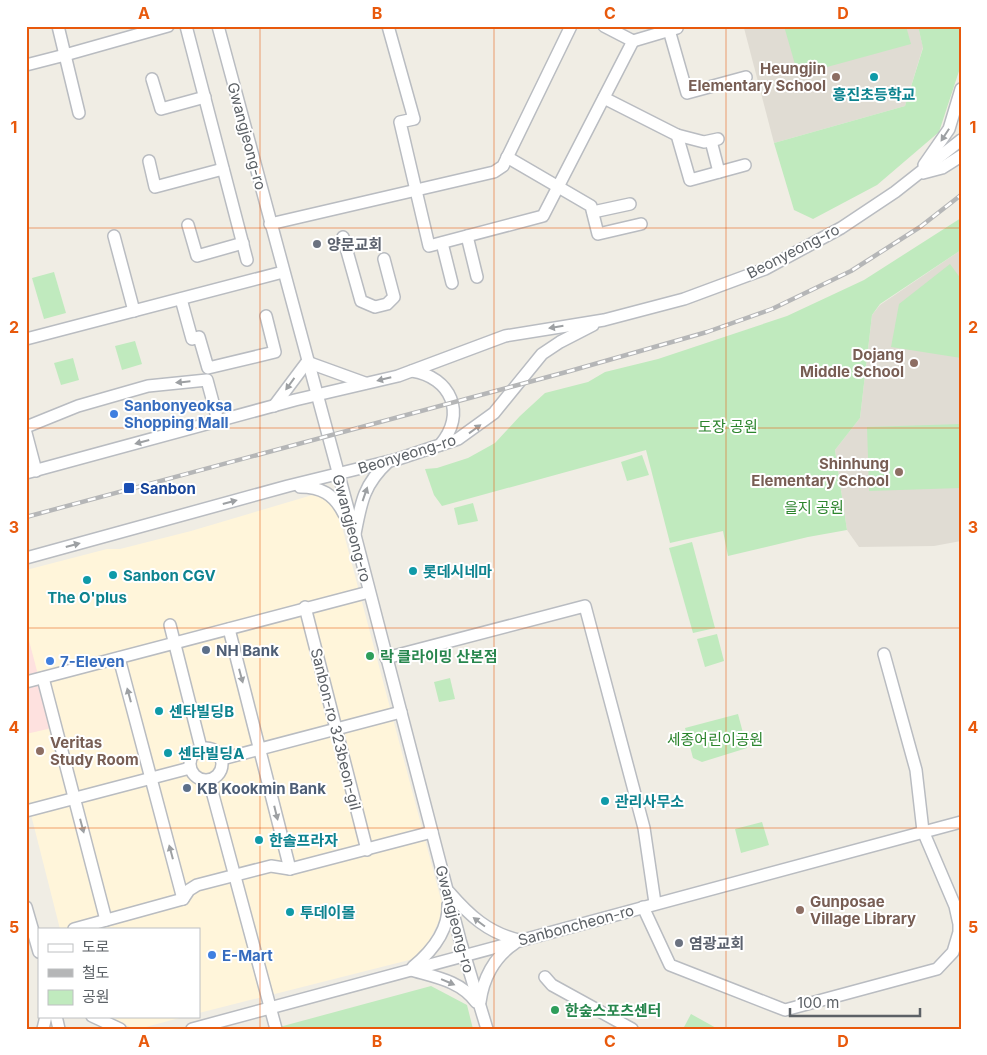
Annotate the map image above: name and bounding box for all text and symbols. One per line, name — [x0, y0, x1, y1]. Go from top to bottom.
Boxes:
text: A — [138, 3, 150, 23]
text: B — [372, 3, 382, 23]
text: C — [604, 3, 616, 23]
text: D — [837, 3, 849, 23]
place label: Heungjin Elementary School — [688, 59, 826, 95]
marker: Heungjin Elementary School — [830, 71, 842, 83]
marker: 흥진초등학교 — [868, 71, 880, 83]
street label: Gwangjeong-ro — [223, 80, 271, 192]
place label: 흥진초등학교 — [833, 85, 916, 104]
text: 1 — [11, 117, 17, 137]
text: 1 — [970, 117, 976, 137]
one-way arrow — [940, 128, 949, 141]
street label: Beonyeong-ro — [743, 220, 843, 282]
place label: 양문교회 — [327, 235, 382, 254]
marker: 양문교회 — [311, 238, 323, 250]
text: 2 — [9, 317, 19, 337]
text: 2 — [968, 317, 978, 337]
one-way arrow — [547, 324, 563, 332]
place label: Dojang Middle School — [800, 345, 904, 381]
marker: Dojang Middle School — [908, 357, 920, 369]
one-way arrow — [376, 375, 391, 383]
one-way arrow — [285, 377, 296, 390]
one-way arrow — [175, 378, 191, 386]
place label: Sanbonyeoksa Shopping Mall — [124, 396, 232, 432]
marker: Sanbonyeoksa Shopping Mall — [108, 408, 120, 420]
park label: 도장 공원 — [698, 417, 758, 436]
one-way arrow — [468, 423, 481, 434]
street label: Beonyeong-ro — [356, 430, 458, 478]
one-way arrow — [134, 438, 149, 446]
place label: Shinhung Elementary School — [751, 454, 889, 490]
marker: Shinhung Elementary School — [893, 466, 905, 478]
street label: Gwangjeong-ro — [328, 472, 376, 584]
place label: Sanbon — [140, 479, 196, 498]
marker: Sanbon — [122, 481, 136, 495]
one-way arrow — [362, 487, 369, 502]
one-way arrow — [222, 498, 238, 506]
park label: 을지 공원 — [784, 498, 844, 517]
text: 3 — [9, 517, 19, 537]
text: 3 — [968, 517, 978, 537]
one-way arrow — [66, 541, 81, 549]
place label: 롯데시네마 — [423, 562, 492, 581]
marker: 롯데시네마 — [407, 565, 419, 577]
place label: Sanbon CGV — [123, 566, 216, 585]
marker: Sanbon CGV — [107, 569, 119, 581]
marker: The O'plus — [81, 574, 93, 586]
place label: The O'plus — [47, 588, 127, 607]
place label: NH Bank — [216, 641, 279, 660]
marker: NH Bank — [200, 644, 212, 656]
street label: Sanbon-ro 323beon-gil — [307, 646, 365, 812]
place label: 락 클라이밍 산본점 — [380, 647, 498, 666]
marker: 락 클라이밍 산본점 — [364, 650, 376, 662]
place label: 7-Eleven — [60, 652, 125, 671]
marker: 7-Eleven — [44, 655, 56, 667]
one-way arrow — [238, 669, 246, 684]
one-way arrow — [125, 688, 133, 703]
place label: 센타빌딩B — [169, 702, 234, 721]
marker: 센타빌딩B — [153, 705, 165, 717]
text: 4 — [9, 717, 20, 737]
text: 4 — [968, 717, 979, 737]
park label: 세종어린이공원 — [667, 730, 763, 749]
place label: Veritas Study Room — [50, 733, 139, 769]
place label: 센타빌딩A — [178, 744, 244, 763]
marker: Veritas Study Room — [34, 745, 46, 757]
marker: 센타빌딩A — [162, 747, 174, 759]
place label: KB Kookmin Bank — [197, 779, 326, 798]
marker: KB Kookmin Bank — [181, 782, 193, 794]
place label: 관리사무소 — [615, 792, 684, 811]
marker: 관리사무소 — [599, 795, 611, 807]
one-way arrow — [272, 806, 280, 821]
one-way arrow — [78, 819, 86, 834]
place label: 한솔프라자 — [269, 831, 338, 850]
marker: 한솔프라자 — [253, 834, 265, 846]
one-way arrow — [166, 845, 174, 860]
street label: Gwangjeong-ro — [431, 863, 479, 975]
place label: Gunposae Village Library — [810, 892, 916, 928]
street label: Sanboncheon-ro — [516, 900, 636, 950]
place label: 투데이몰 — [300, 903, 355, 922]
marker: Gunposae Village Library — [794, 904, 806, 916]
marker: 투데이몰 — [284, 906, 296, 918]
one-way arrow — [473, 916, 486, 927]
text: 5 — [9, 917, 19, 937]
text: 5 — [968, 917, 978, 937]
legend — [38, 928, 200, 1018]
place label: 염광교회 — [689, 934, 744, 953]
text: 도로 — [82, 937, 110, 956]
marker: 염광교회 — [673, 937, 685, 949]
place label: E-Mart — [222, 946, 273, 965]
marker: E-Mart — [206, 949, 218, 961]
text: 철도 — [82, 963, 110, 982]
one-way arrow — [441, 978, 455, 986]
scale bar — [790, 985, 920, 1017]
text: 공원 — [82, 987, 110, 1006]
text: 100 m — [797, 993, 839, 1012]
place label: 한숲스포츠센터 — [565, 1001, 662, 1020]
marker: 한숲스포츠센터 — [549, 1004, 561, 1016]
text: A — [138, 1031, 150, 1051]
text: B — [372, 1031, 382, 1051]
text: C — [604, 1031, 616, 1051]
text: D — [837, 1031, 849, 1051]

